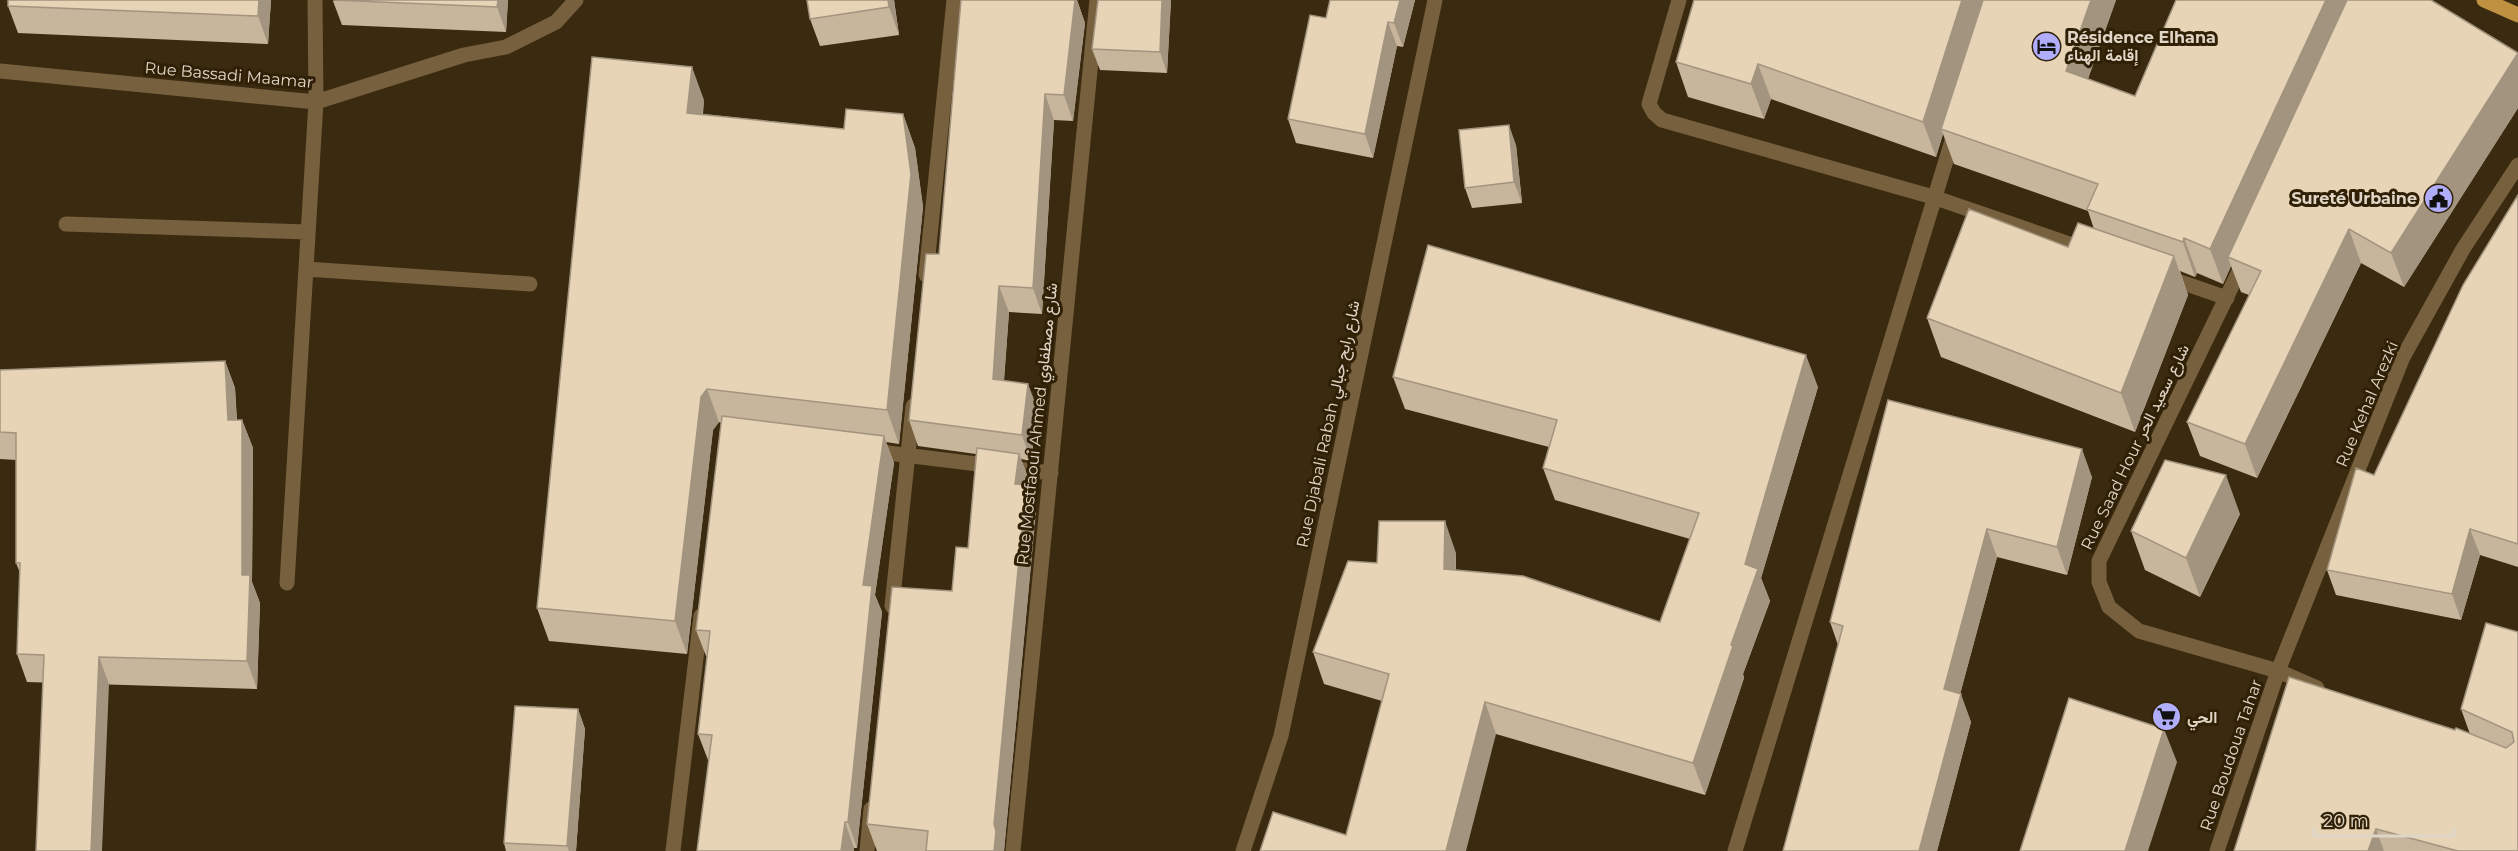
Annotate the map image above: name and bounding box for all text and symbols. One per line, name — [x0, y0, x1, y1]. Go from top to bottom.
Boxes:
place label: Résidence Elhana إقامة الهناء — [2067, 28, 2216, 66]
hotel icon: Résidence Elhana إقامة الهناء — [2030, 30, 2062, 62]
street label: Rue Bassadi Maamar — [144, 58, 314, 92]
public building icon: Sureté Urbaine — [2422, 182, 2454, 214]
place label: Sureté Urbaine — [2291, 189, 2417, 208]
street label: Rue Mostfaoui Ahmed شارع مصطفاوي — [1013, 282, 1065, 567]
street label: Rue Djabali Rabah شارع رابح جبالي — [1292, 299, 1367, 550]
street label: Rue Kehal Arezki — [2332, 338, 2402, 470]
street label: Rue Saad Hour شارع سعيد الحر — [2077, 341, 2195, 554]
street label: Rue Boudoua Tahar — [2196, 677, 2266, 833]
supermarket icon: الحي — [2150, 701, 2182, 733]
place label: الحي — [2187, 708, 2217, 731]
scale bar — [2314, 800, 2454, 838]
text: 20 m — [2323, 810, 2369, 832]

